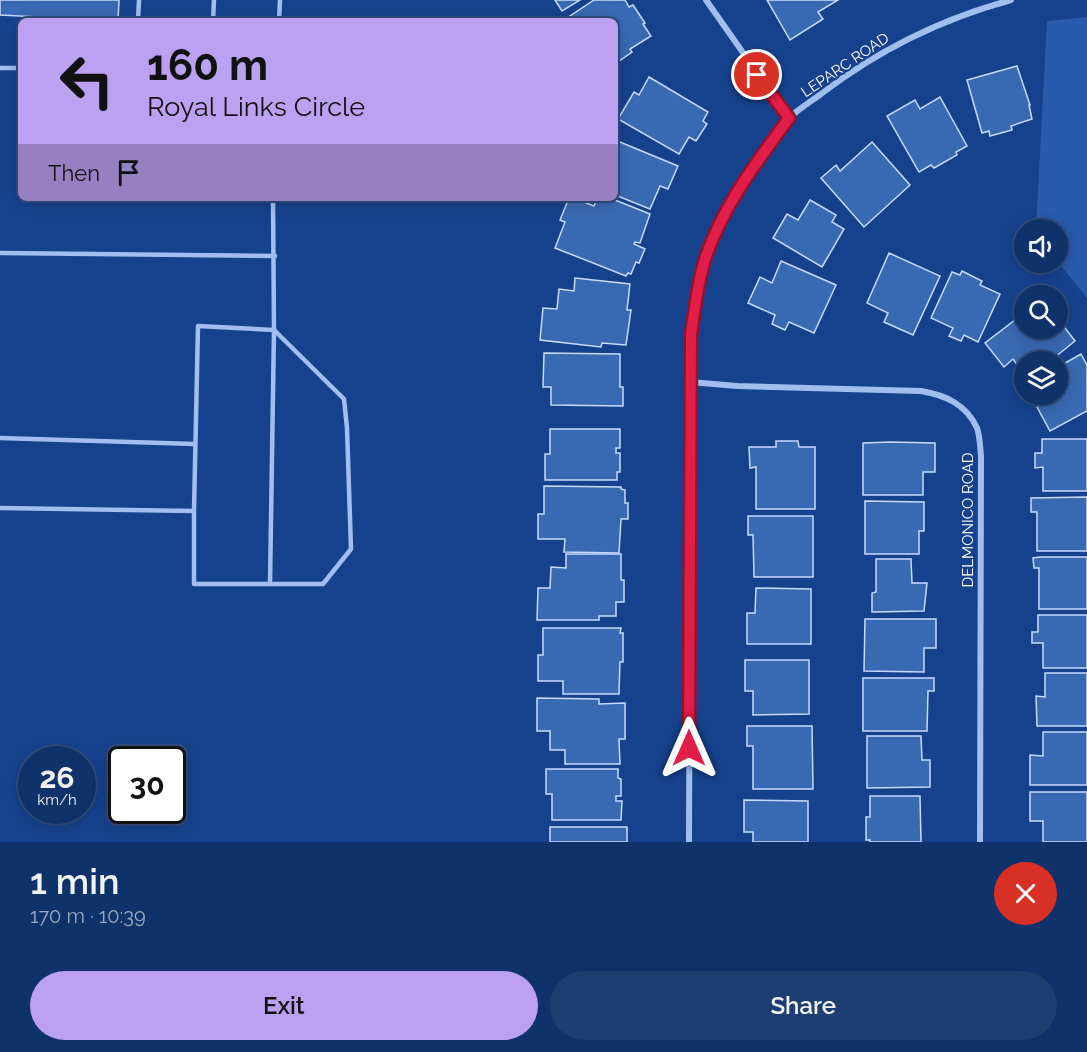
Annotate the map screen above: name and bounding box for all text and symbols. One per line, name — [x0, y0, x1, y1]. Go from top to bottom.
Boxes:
street label: LEPARC ROAD — [798, 29, 893, 101]
text: 160 m — [147, 41, 268, 90]
icon: left — [48, 42, 126, 120]
pin — [731, 49, 782, 100]
icon: arrive — [740, 58, 773, 91]
text: Royal Links Circle — [147, 91, 365, 122]
icon: arrive — [112, 156, 145, 189]
text: Then — [48, 160, 100, 186]
map controls — [1014, 219, 1068, 405]
button: sound — [1014, 219, 1068, 273]
button: search — [1014, 285, 1068, 339]
button: layers — [1014, 351, 1068, 405]
street label: DELMONICO ROAD — [959, 452, 977, 588]
position arrow — [657, 716, 721, 780]
speed limit sign: 30 — [108, 746, 186, 824]
text: 26 — [39, 760, 75, 795]
text: km/h — [37, 791, 77, 809]
text: 1 min — [30, 860, 119, 902]
button: close — [994, 862, 1057, 925]
text: 170 m · 10:39 — [30, 904, 146, 928]
button: Exit — [30, 971, 538, 1040]
button: Share — [550, 971, 1057, 1040]

